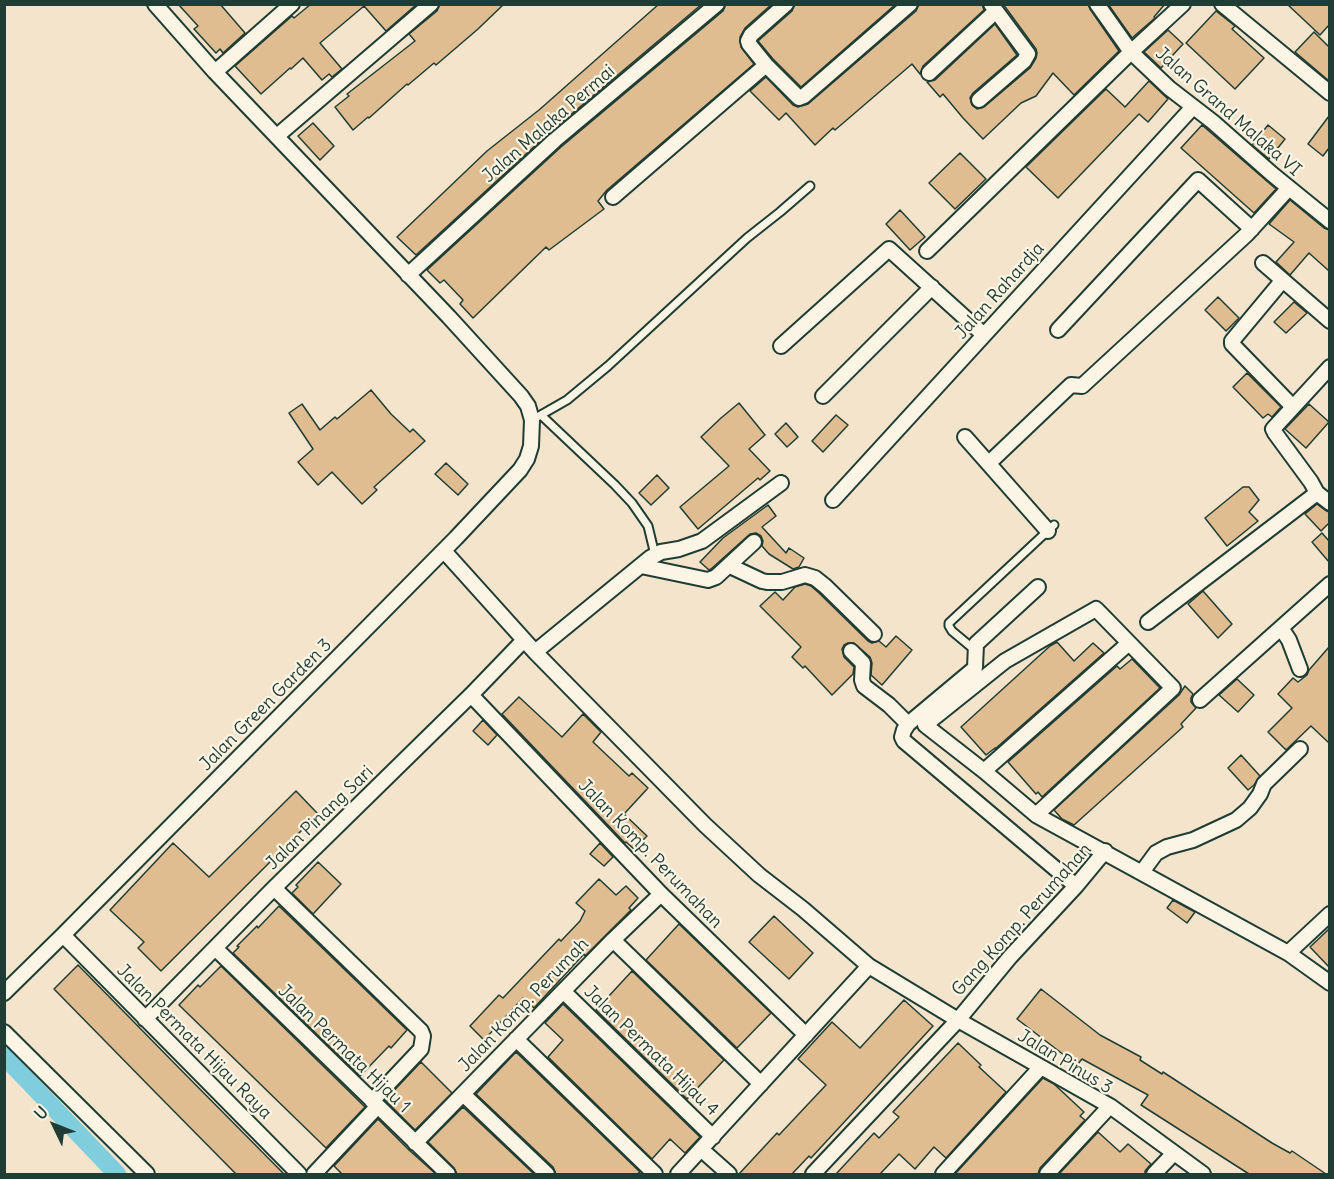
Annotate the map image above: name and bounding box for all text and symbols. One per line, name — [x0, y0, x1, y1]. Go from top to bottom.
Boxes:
street label: Jalan Grand Malaka VI — [1151, 43, 1305, 181]
street label: Jalan Malaka Permai — [478, 61, 620, 187]
street label: Jalan Rahardja — [951, 238, 1049, 344]
street label: Jalan Green Garden 3 — [195, 634, 337, 776]
street label: Jalan Pinang Sari — [262, 761, 378, 875]
street label: Jalan Komp. Perumahan — [573, 775, 727, 933]
street label: Gang Komp. Perumahan — [948, 839, 1096, 1001]
street label: Jalan Komp. Perumah — [455, 934, 593, 1076]
street label: Jalan Permata Hijau Raya — [112, 960, 276, 1124]
street label: Jalan Permata Hijau 1 — [273, 980, 415, 1118]
street label: Jalan Permata Hijau 4 — [579, 981, 723, 1121]
street label: Jalan Pinus 3 — [1014, 1025, 1116, 1099]
north arrow — [24, 1095, 84, 1155]
text: U — [30, 1102, 52, 1124]

